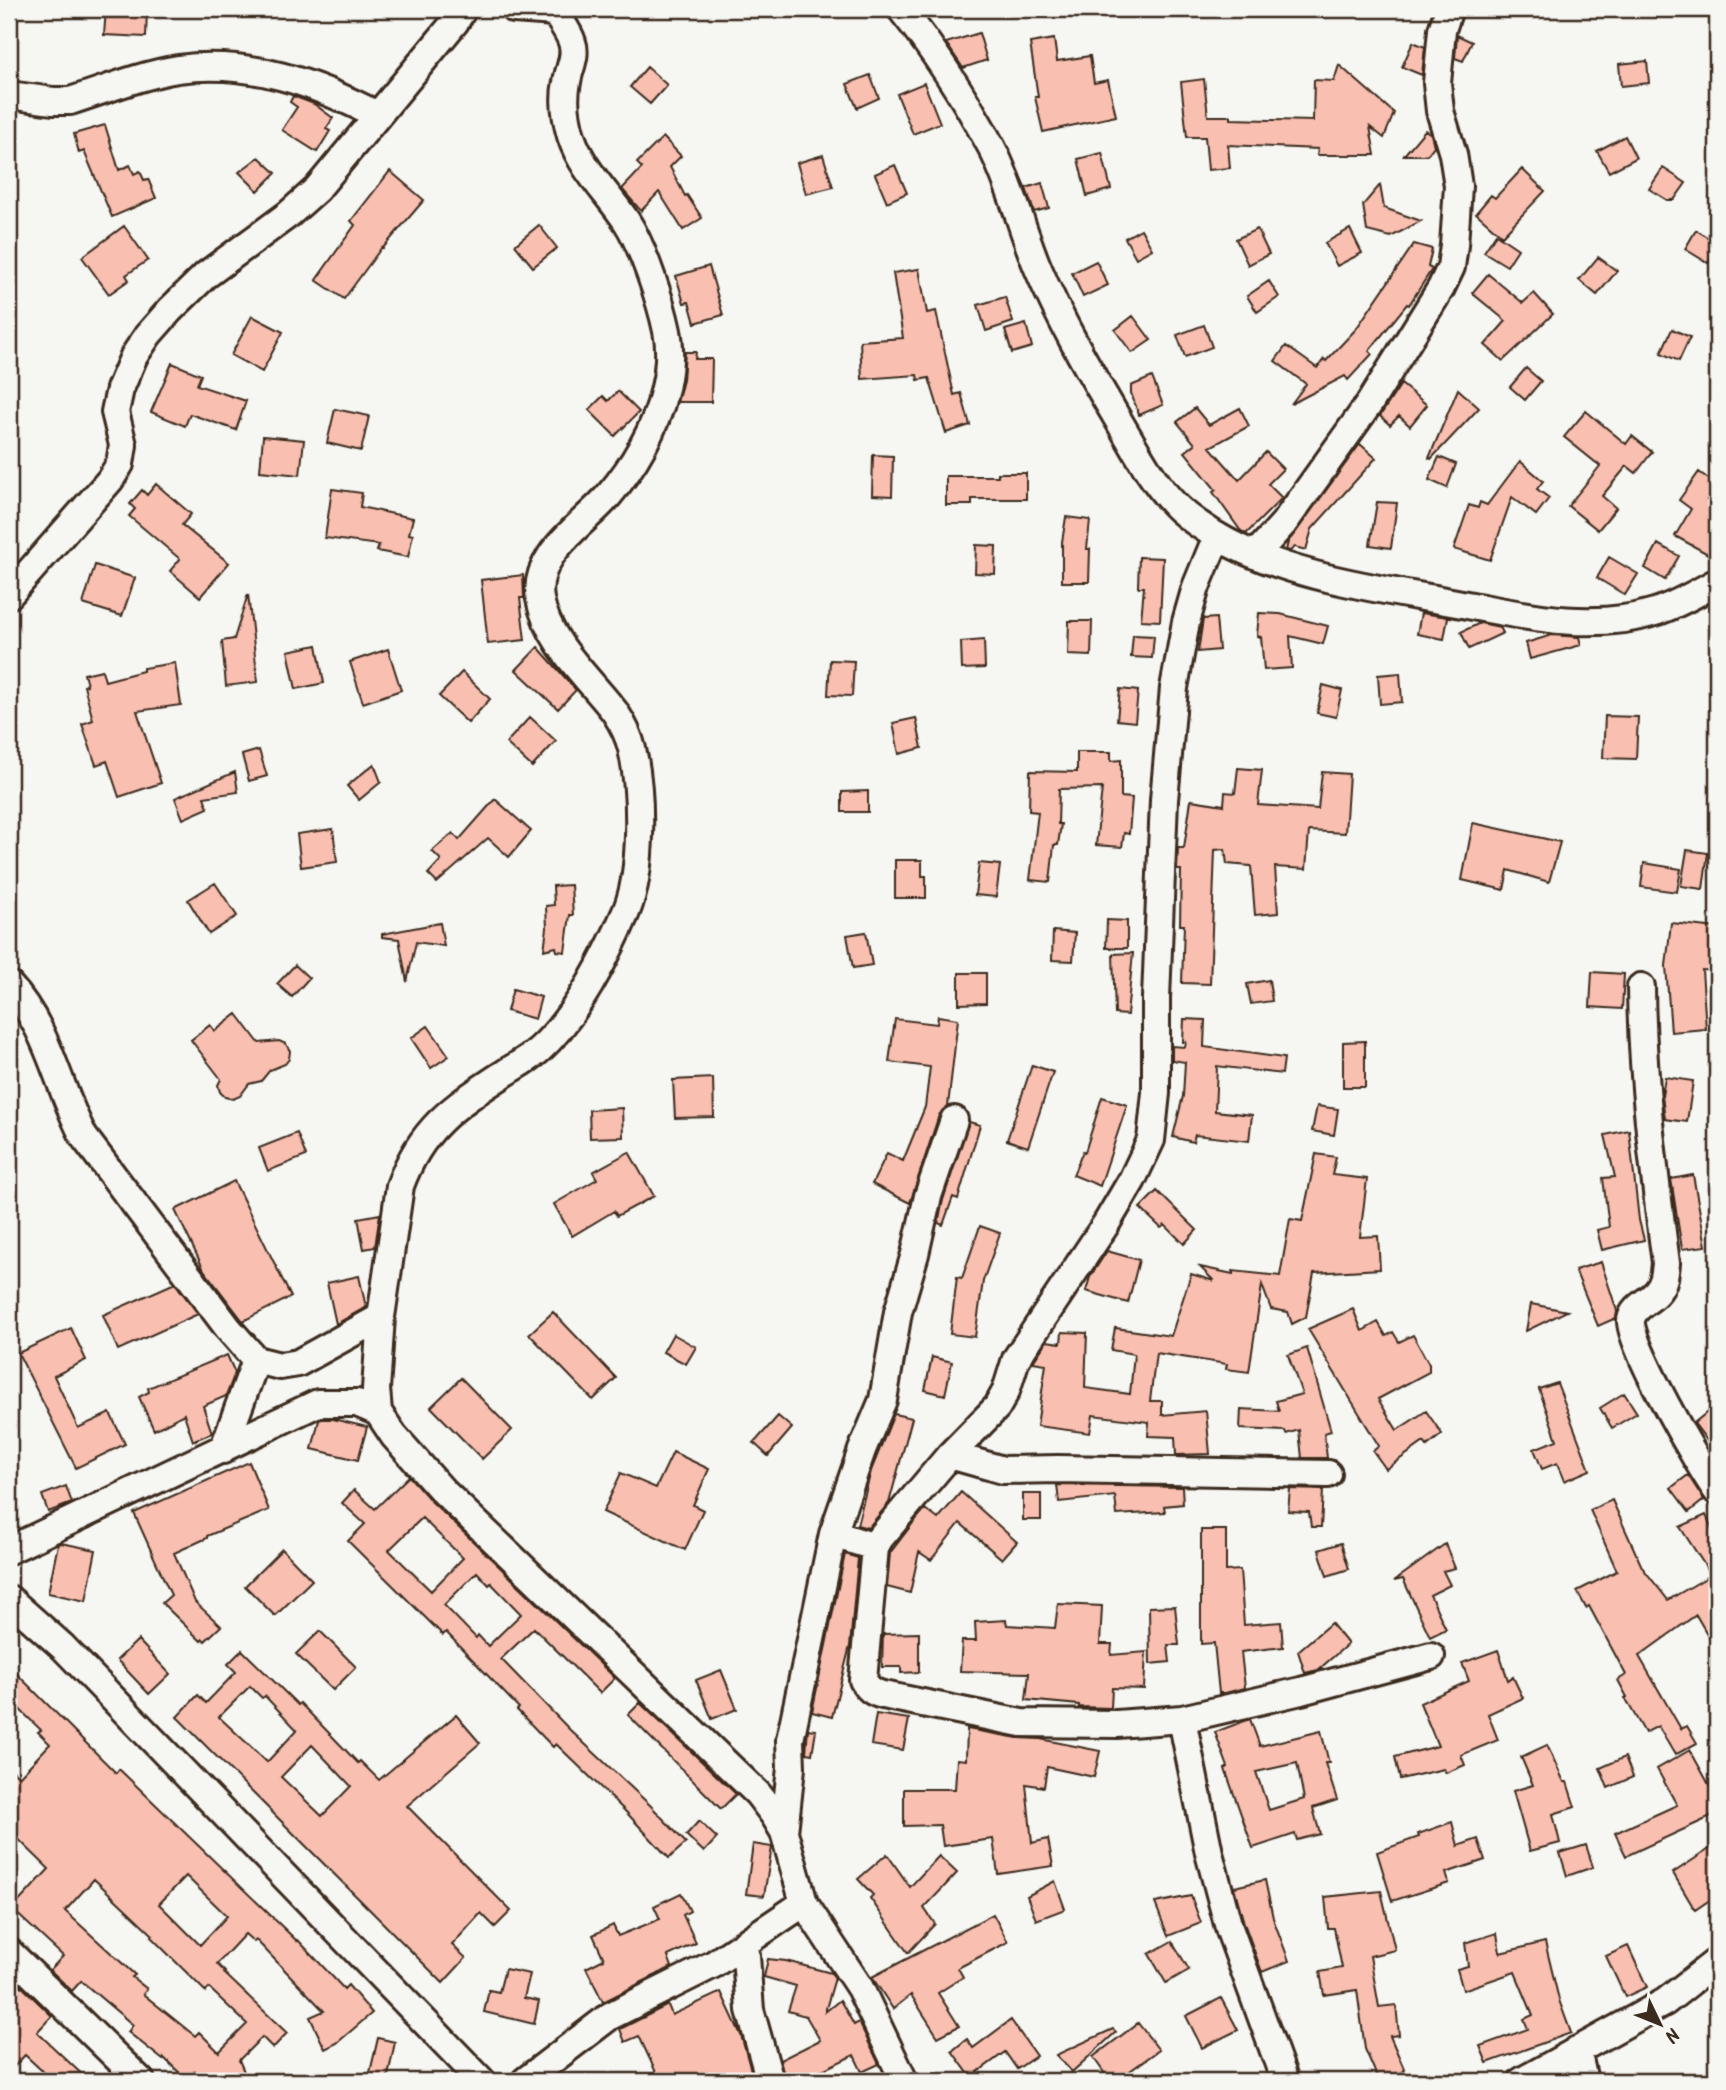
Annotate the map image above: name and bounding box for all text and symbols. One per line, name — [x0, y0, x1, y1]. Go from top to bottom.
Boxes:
north arrow — [1624, 1988, 1694, 2058]
text: N — [1656, 2020, 1686, 2049]

